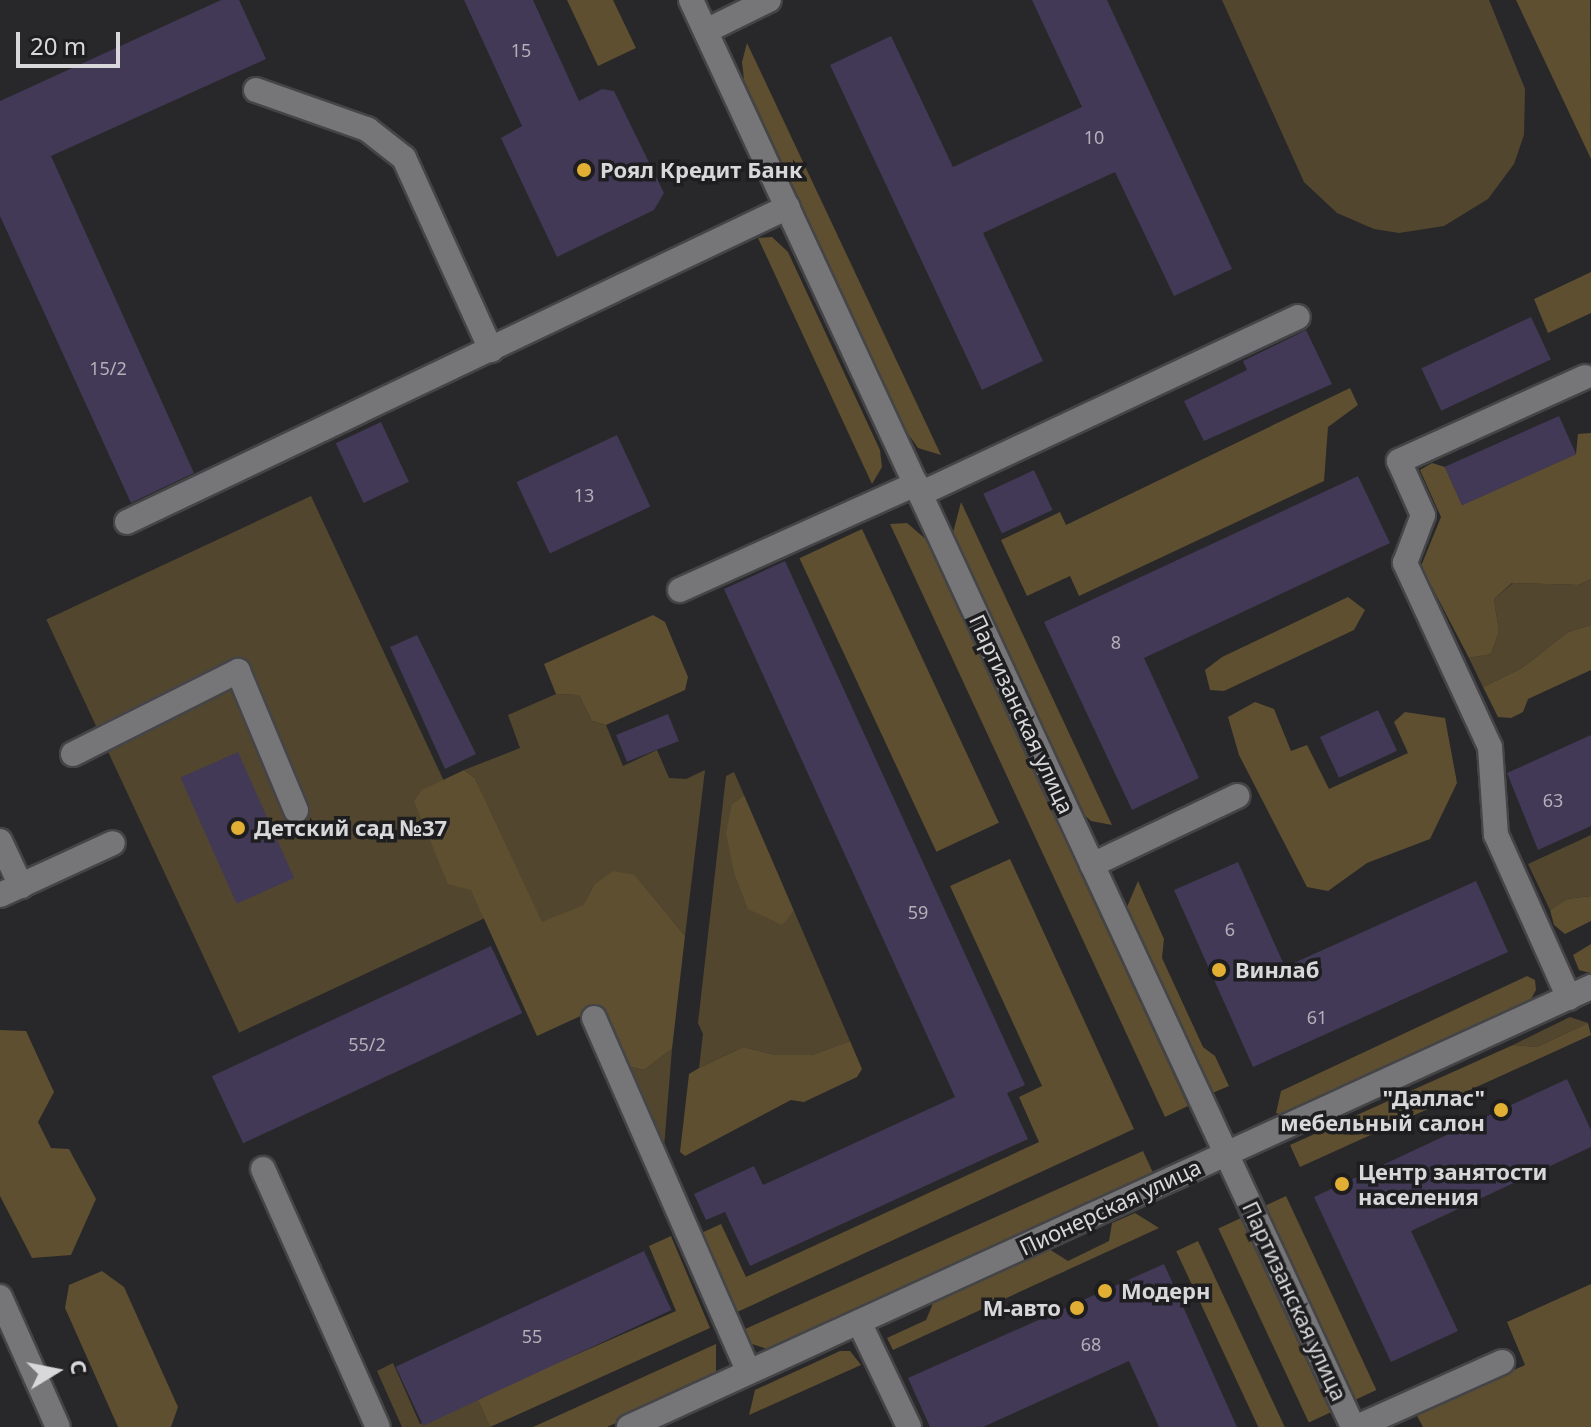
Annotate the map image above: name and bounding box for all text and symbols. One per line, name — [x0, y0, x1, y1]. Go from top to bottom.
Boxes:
scale bar — [20, 16, 124, 66]
text: 20 m — [30, 29, 86, 62]
house number: 15 — [511, 39, 531, 61]
house number: 10 — [1084, 126, 1104, 148]
place label: Роял Кредит Банк — [600, 157, 803, 183]
marker: Роял Кредит Банк — [575, 161, 593, 179]
house number: 15/2 — [89, 357, 127, 379]
house number: 13 — [574, 484, 594, 506]
street label: Партизанская улица — [964, 610, 1080, 818]
house number: 8 — [1111, 631, 1121, 653]
house number: 63 — [1543, 789, 1563, 811]
place label: Детский сад №37 — [254, 815, 447, 841]
marker: Детский сад №37 — [229, 819, 247, 837]
house number: 59 — [908, 901, 928, 923]
house number: 6 — [1225, 918, 1235, 940]
place label: Винлаб — [1235, 957, 1319, 983]
marker: Винлаб — [1210, 961, 1228, 979]
house number: 61 — [1307, 1006, 1327, 1028]
house number: 55/2 — [348, 1033, 386, 1055]
place label: "Даллас" мебельный салон — [1280, 1084, 1485, 1136]
marker: "Даллас" мебельный салон — [1492, 1101, 1510, 1119]
street label: Пионерская улица — [1015, 1153, 1205, 1261]
place label: Центр занятости населения — [1358, 1158, 1547, 1210]
marker: Центр занятости населения — [1333, 1175, 1351, 1193]
street label: Партизанская улица — [1237, 1197, 1353, 1405]
place label: Модерн — [1121, 1278, 1210, 1304]
marker: Модерн — [1096, 1282, 1114, 1300]
place label: М-авто — [983, 1295, 1061, 1321]
marker: М-авто — [1068, 1299, 1086, 1317]
house number: 55 — [522, 1325, 542, 1347]
north arrow — [16, 1331, 96, 1411]
house number: 68 — [1081, 1333, 1101, 1355]
text: С — [64, 1357, 96, 1376]

